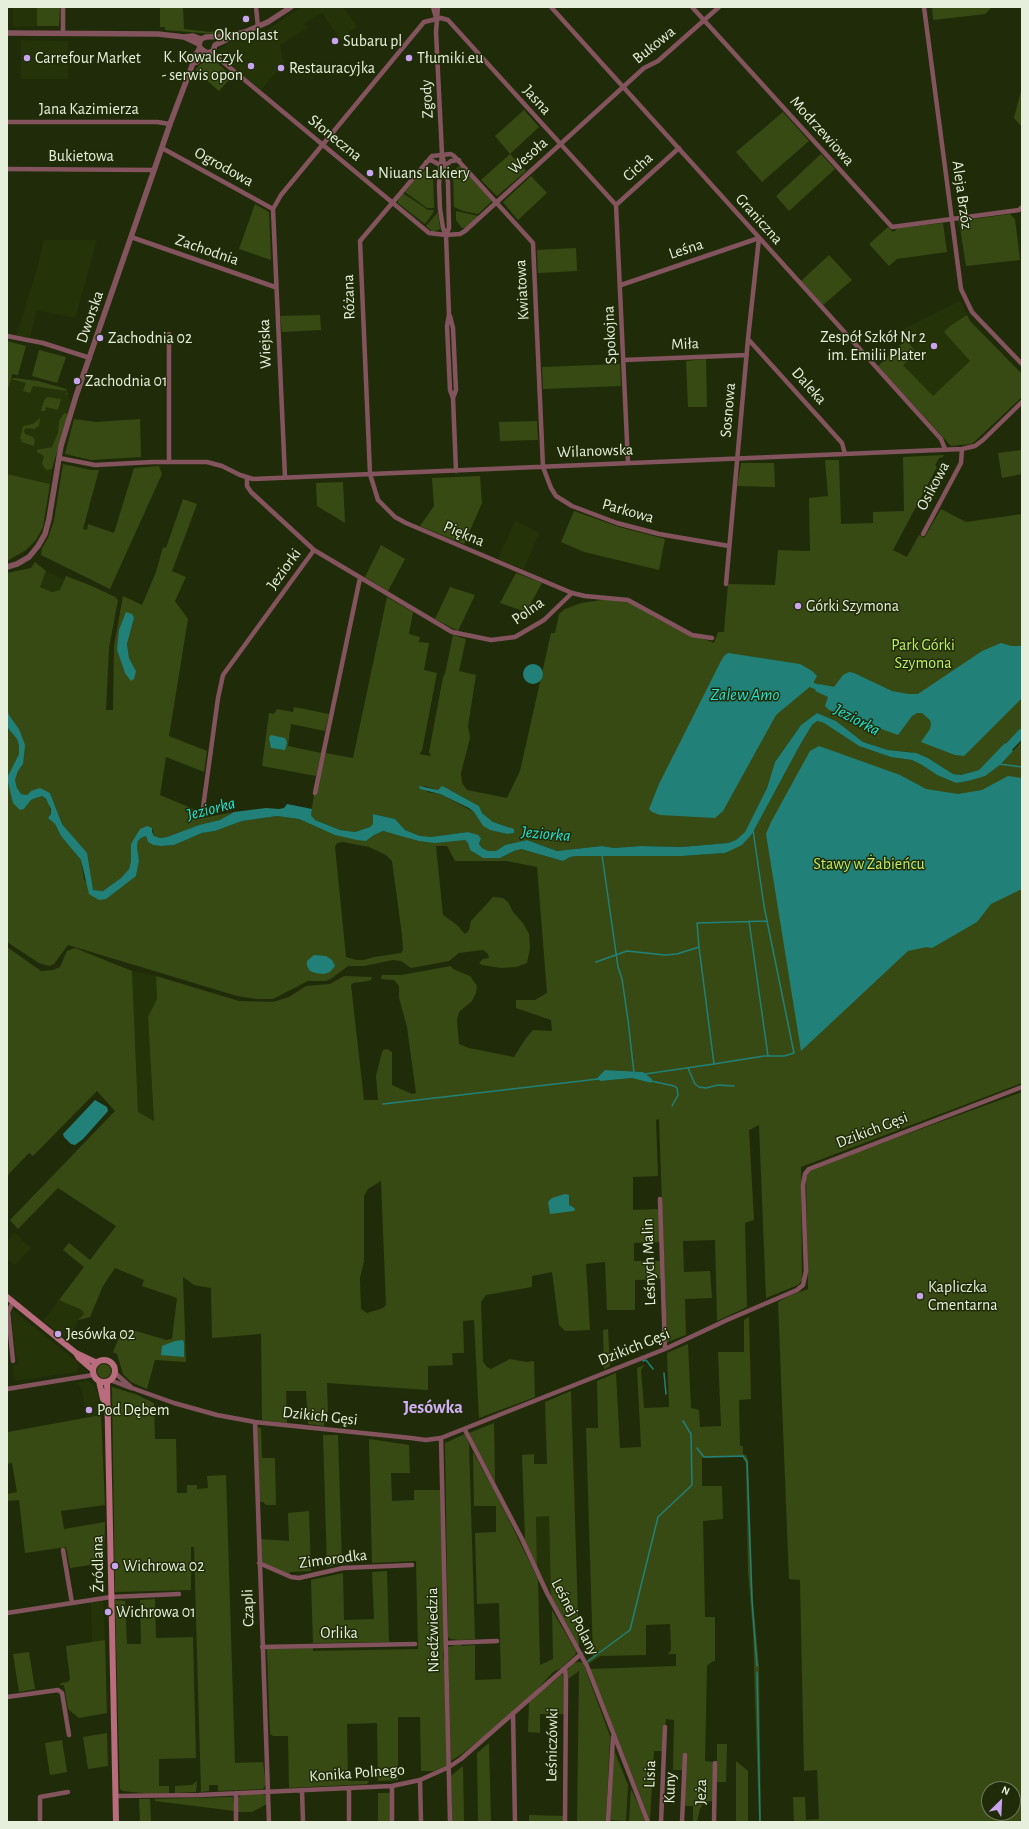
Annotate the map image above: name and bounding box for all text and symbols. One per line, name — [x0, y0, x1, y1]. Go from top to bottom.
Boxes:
marker: Oknoplast — [241, 14, 251, 24]
street label: Bukowa — [629, 22, 679, 68]
place label: Oknoplast — [214, 25, 278, 45]
place label: Subaru pl — [343, 31, 402, 51]
marker: Subaru pl — [330, 36, 340, 46]
place label: K. Kowalczyk - serwis opon — [162, 47, 243, 85]
place label: Carrefour Market — [35, 48, 141, 68]
place label: Tłumiki.eu — [417, 48, 483, 68]
marker: Carrefour Market — [22, 53, 32, 63]
marker: Tłumiki.eu — [404, 53, 414, 63]
place label: Restauracyjka — [289, 58, 375, 78]
marker: K. Kowalczyk - serwis opon — [246, 61, 256, 71]
marker: Restauracyjka — [276, 63, 286, 73]
street label: Zgody — [416, 79, 438, 119]
street label: Jasna — [519, 81, 555, 119]
street label: Modrzewiowa — [786, 92, 858, 170]
street label: Jana Kazimierza — [39, 99, 139, 119]
street label: Słoneczna — [304, 111, 366, 165]
street label: Wesoła — [504, 133, 552, 179]
street label: Ogrodowa — [191, 143, 257, 191]
street label: Bukietowa — [48, 146, 114, 166]
street label: Cicha — [619, 148, 657, 186]
street label: Aleja Brzóz — [948, 159, 976, 231]
place label: Niuans Lakiery — [378, 163, 470, 183]
marker: Niuans Lakiery — [365, 168, 375, 178]
street label: Graniczna — [731, 190, 787, 248]
street label: Zachodnia — [173, 230, 241, 270]
street label: Leśna — [666, 234, 706, 264]
street label: Kwiatowa — [511, 259, 533, 321]
street label: Różana — [339, 274, 359, 320]
street label: Dworska — [72, 288, 108, 346]
street label: Spokojna — [599, 305, 621, 365]
street label: Wiejska — [255, 319, 275, 369]
place label: Zespół Szkół Nr 2 im. Emilii Plater — [820, 327, 926, 365]
place label: Zachodnia 02 — [108, 328, 192, 348]
marker: Zachodnia 02 — [95, 333, 105, 343]
street label: Miła — [671, 334, 699, 354]
marker: Zespół Szkół Nr 2 im. Emilii Plater — [929, 341, 939, 351]
street label: Daleka — [787, 363, 831, 409]
place label: Zachodnia 01 — [85, 371, 168, 391]
marker: Zachodnia 01 — [72, 376, 82, 386]
street label: Sosnowa — [716, 382, 740, 438]
street label: Wilanowska — [557, 440, 633, 462]
street label: Osikowa — [912, 458, 954, 514]
street label: Parkowa — [600, 494, 656, 528]
street label: Piękna — [441, 517, 487, 551]
street label: Jeziorki — [263, 545, 305, 593]
street label: Polna — [508, 593, 548, 629]
place label: Górki Szymona — [806, 596, 899, 616]
marker: Górki Szymona — [793, 601, 803, 611]
park label: Park Górki Szymona — [891, 635, 955, 673]
water label: Zalew Amo — [711, 685, 779, 705]
water label: Jeziorka — [830, 699, 884, 741]
water label: Jeziorka — [184, 793, 238, 825]
water label: Jeziorka — [520, 822, 572, 846]
park label: Stawy w Żabieńcu — [813, 854, 925, 874]
street label: Dzikich Gęsi — [833, 1108, 911, 1152]
street label: Leśnych Malin — [638, 1218, 660, 1306]
place label: Kapliczka Cmentarna — [928, 1277, 998, 1315]
marker: Kapliczka Cmentarna — [915, 1291, 925, 1301]
place label: Jesówka 02 — [66, 1324, 135, 1344]
street label: Dzikich Gęsi — [595, 1324, 673, 1370]
marker: Jesówka 02 — [53, 1329, 63, 1339]
district label: Jesówka — [403, 1397, 463, 1419]
place label: Pod Dębem — [97, 1400, 170, 1420]
street label: Dzikich Gęsi — [281, 1403, 359, 1429]
marker: Pod Dębem — [84, 1405, 94, 1415]
street label: Źródlana — [88, 1536, 108, 1592]
street label: Zimorodka — [298, 1545, 368, 1573]
place label: Wichrowa 02 — [123, 1556, 205, 1576]
marker: Wichrowa 02 — [110, 1561, 120, 1571]
street label: Leśnej Polany — [547, 1576, 603, 1658]
street label: Niedźwiedzia — [423, 1587, 443, 1673]
street label: Czapli — [238, 1589, 258, 1627]
place label: Wichrowa 01 — [116, 1602, 196, 1622]
marker: Wichrowa 01 — [103, 1607, 113, 1617]
street label: Orlika — [320, 1623, 358, 1643]
street label: Leśniczówki — [542, 1708, 562, 1782]
street label: Konika Polnego — [309, 1760, 405, 1786]
street label: Lisia — [640, 1760, 660, 1788]
street label: Kuny — [660, 1772, 680, 1804]
street label: Jeża — [691, 1779, 711, 1805]
north arrow — [981, 1781, 1021, 1821]
text: N — [1000, 1784, 1011, 1797]

